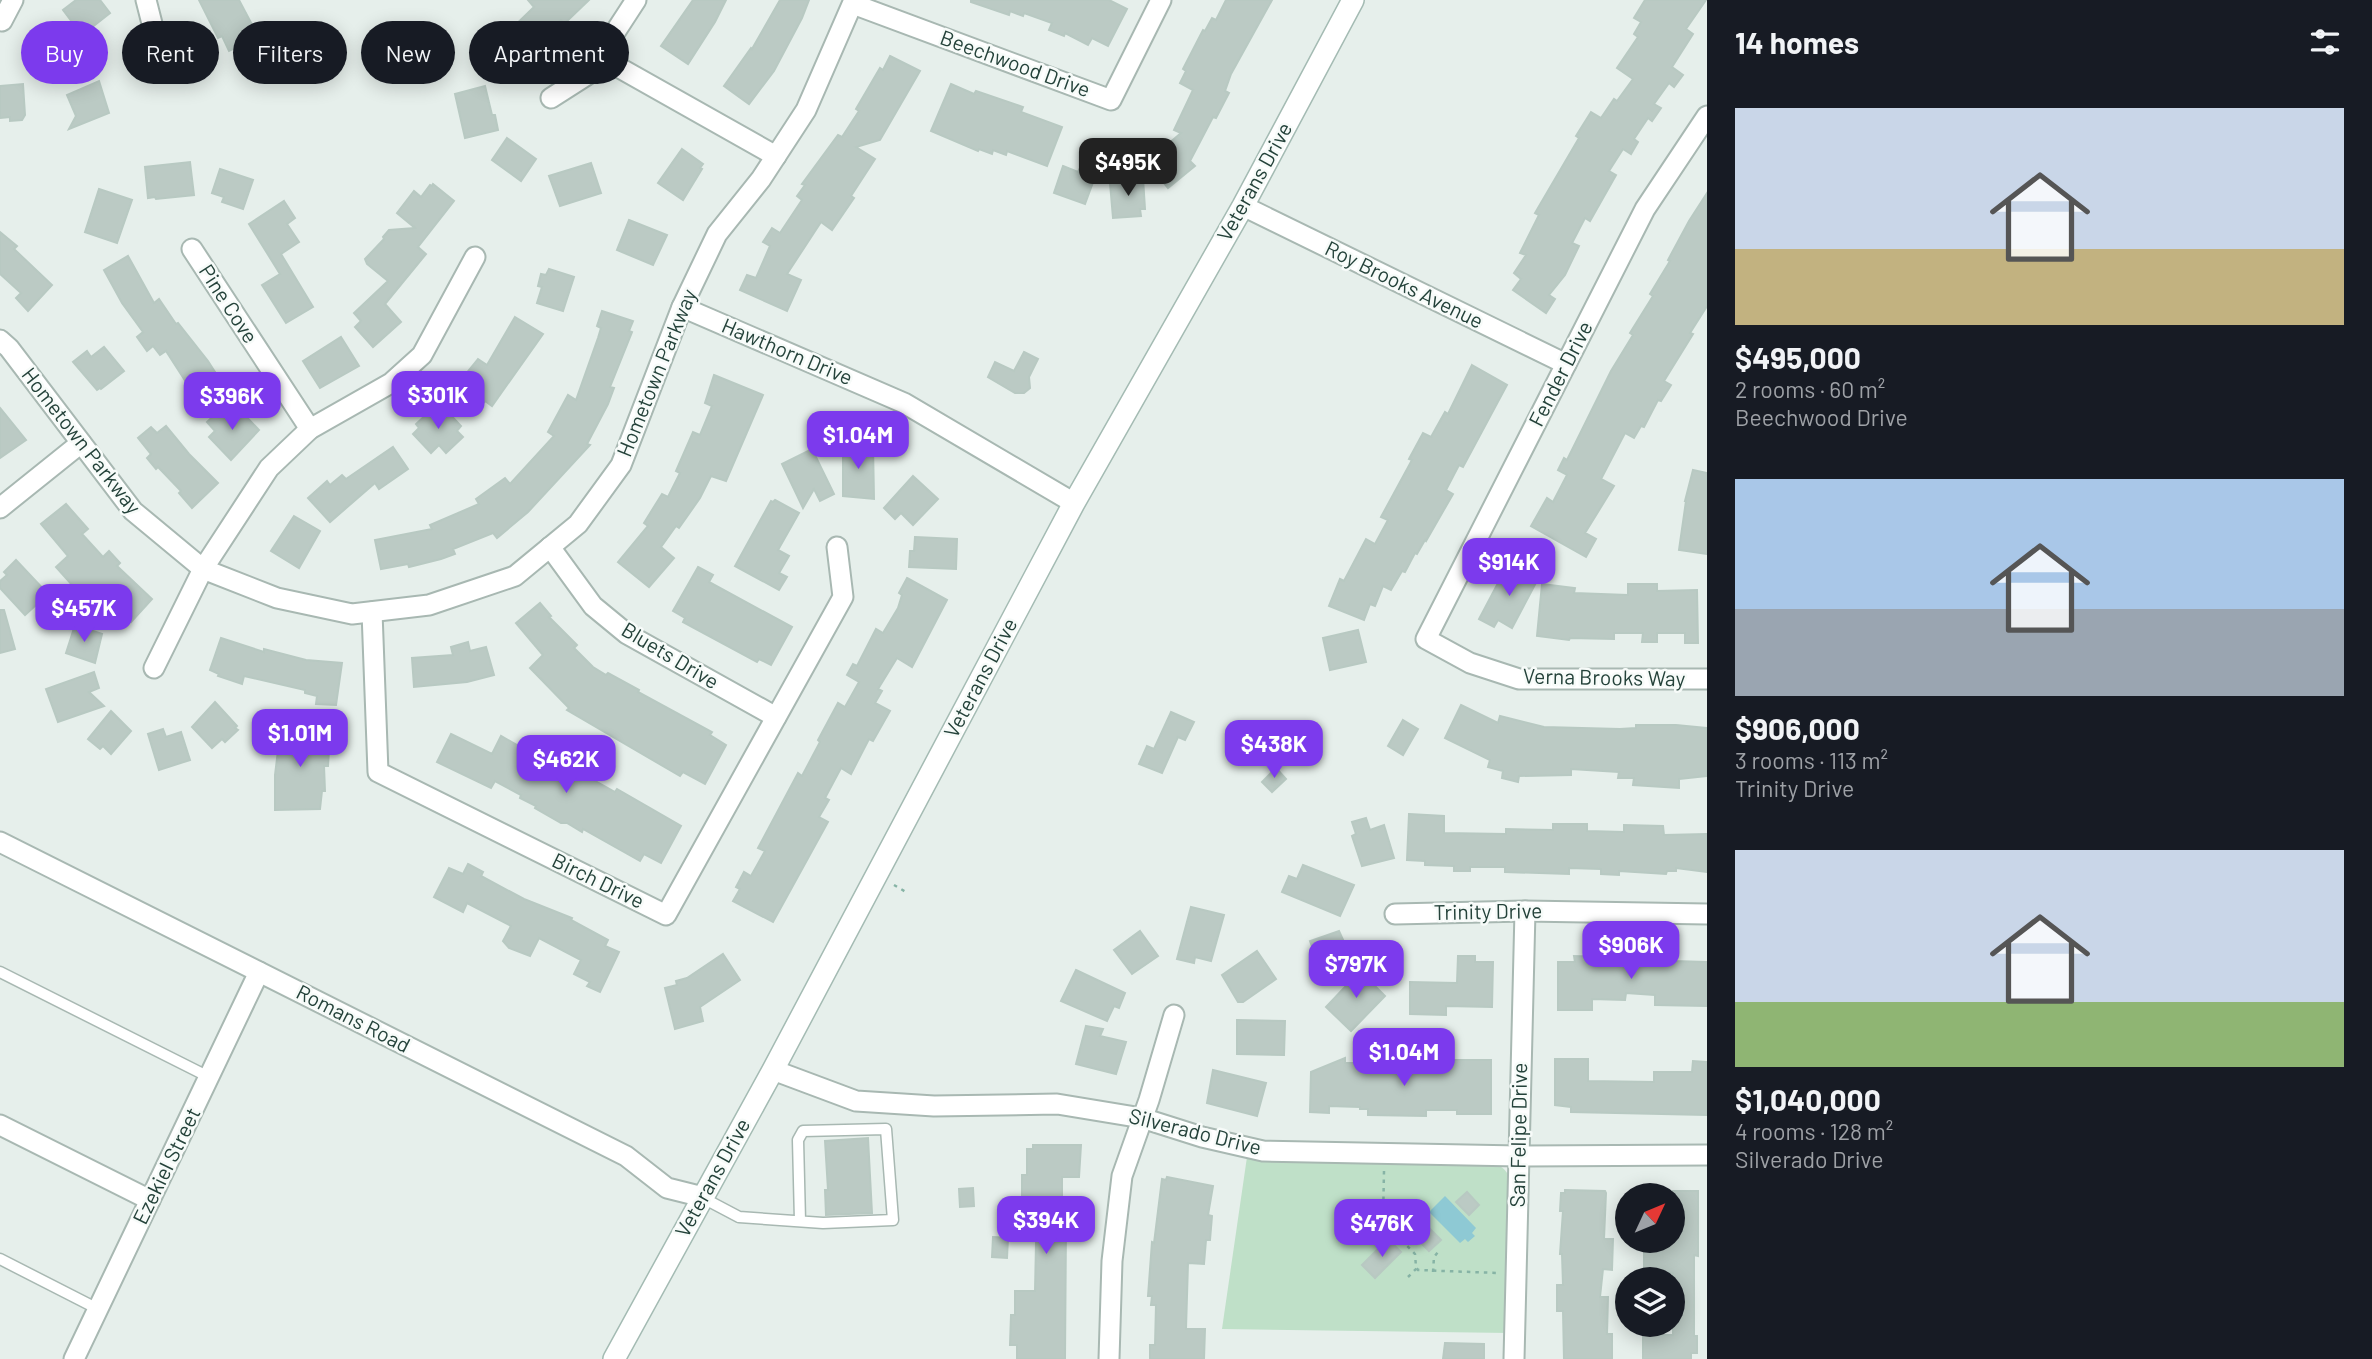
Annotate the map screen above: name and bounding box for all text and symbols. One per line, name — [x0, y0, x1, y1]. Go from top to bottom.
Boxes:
chip: Buy — [21, 21, 108, 84]
chip: Rent — [122, 21, 219, 84]
chip: Filters — [233, 21, 347, 84]
chip: New — [361, 21, 455, 84]
chip: Apartment — [469, 21, 629, 84]
icon: filters — [2306, 23, 2344, 61]
street label: Beechwood Drive — [937, 24, 1094, 101]
text: 14 homes — [1735, 24, 1859, 60]
street label: Veterans Drive — [1211, 118, 1297, 245]
pin: $495K — [1079, 138, 1177, 198]
text: $495K — [1095, 147, 1161, 175]
icon: home — [1977, 154, 2103, 280]
street label: Roy Brooks Avenue — [1322, 235, 1488, 333]
street label: Pine Cove — [195, 259, 264, 347]
street label: Hometown Parkway — [611, 285, 701, 460]
street label: Hawthorn Drive — [718, 312, 857, 389]
street label: Fender Drive — [1522, 317, 1597, 430]
text: $495,000 — [1735, 339, 1861, 375]
street label: Hometown Parkway — [17, 362, 147, 519]
pin: $396K — [183, 372, 281, 432]
pin: $301K — [389, 372, 487, 431]
text: 2 rooms · 60 m² — [1735, 375, 1885, 403]
text: $301K — [408, 380, 468, 408]
text: $396K — [200, 381, 264, 409]
text: Beechwood Drive — [1735, 403, 1908, 431]
pin: $1.04M — [801, 412, 915, 471]
text: $1.04M — [823, 420, 893, 448]
icon: home — [1977, 525, 2103, 651]
pin: $914K — [1460, 538, 1558, 598]
text: $914K — [1478, 547, 1540, 575]
pin: $457K — [35, 584, 133, 644]
text: $457K — [51, 593, 117, 621]
street label: Veterans Drive — [938, 613, 1022, 741]
street label: Bluets Drive — [618, 616, 724, 694]
street label: Verna Brooks Way — [1523, 663, 1686, 690]
pin: $1.01M — [243, 710, 357, 769]
text: $906,000 — [1735, 710, 1860, 746]
text: $1.01M — [268, 718, 332, 746]
pin: $438K — [1225, 720, 1323, 780]
text: $438K — [1241, 729, 1307, 757]
pin: $462K — [517, 736, 615, 795]
text: $462K — [533, 744, 599, 772]
text: 3 rooms · 113 m² — [1735, 746, 1888, 774]
text: Trinity Drive — [1735, 774, 1854, 802]
street label: Birch Drive — [549, 847, 649, 913]
icon: home — [1977, 896, 2103, 1022]
street label: Trinity Drive — [1433, 897, 1543, 924]
pin: $906K — [1582, 922, 1680, 981]
text: $906K — [1598, 930, 1664, 958]
pin: $797K — [1307, 940, 1405, 1000]
text: $797K — [1325, 949, 1387, 977]
street label: Romans Road — [293, 978, 415, 1057]
pin: $1.04M — [1347, 1028, 1461, 1088]
text: $1.04M — [1369, 1037, 1439, 1065]
street label: San Felipe Drive — [1504, 1062, 1531, 1207]
text: $1,040,000 — [1735, 1081, 1881, 1117]
street label: Silverado Drive — [1127, 1102, 1264, 1159]
street label: Ezekiel Street — [127, 1103, 205, 1228]
street label: Veterans Drive — [669, 1114, 755, 1241]
text: 4 rooms · 128 m² — [1735, 1117, 1893, 1145]
text: Silverado Drive — [1735, 1145, 1883, 1173]
north arrow — [1615, 1183, 1685, 1253]
map controls — [1615, 1183, 1685, 1337]
pin: $394K — [997, 1196, 1095, 1256]
pin: $476K — [1333, 1200, 1431, 1259]
text: $394K — [1013, 1205, 1079, 1233]
text: $476K — [1350, 1208, 1414, 1236]
button: layers — [1615, 1267, 1685, 1337]

